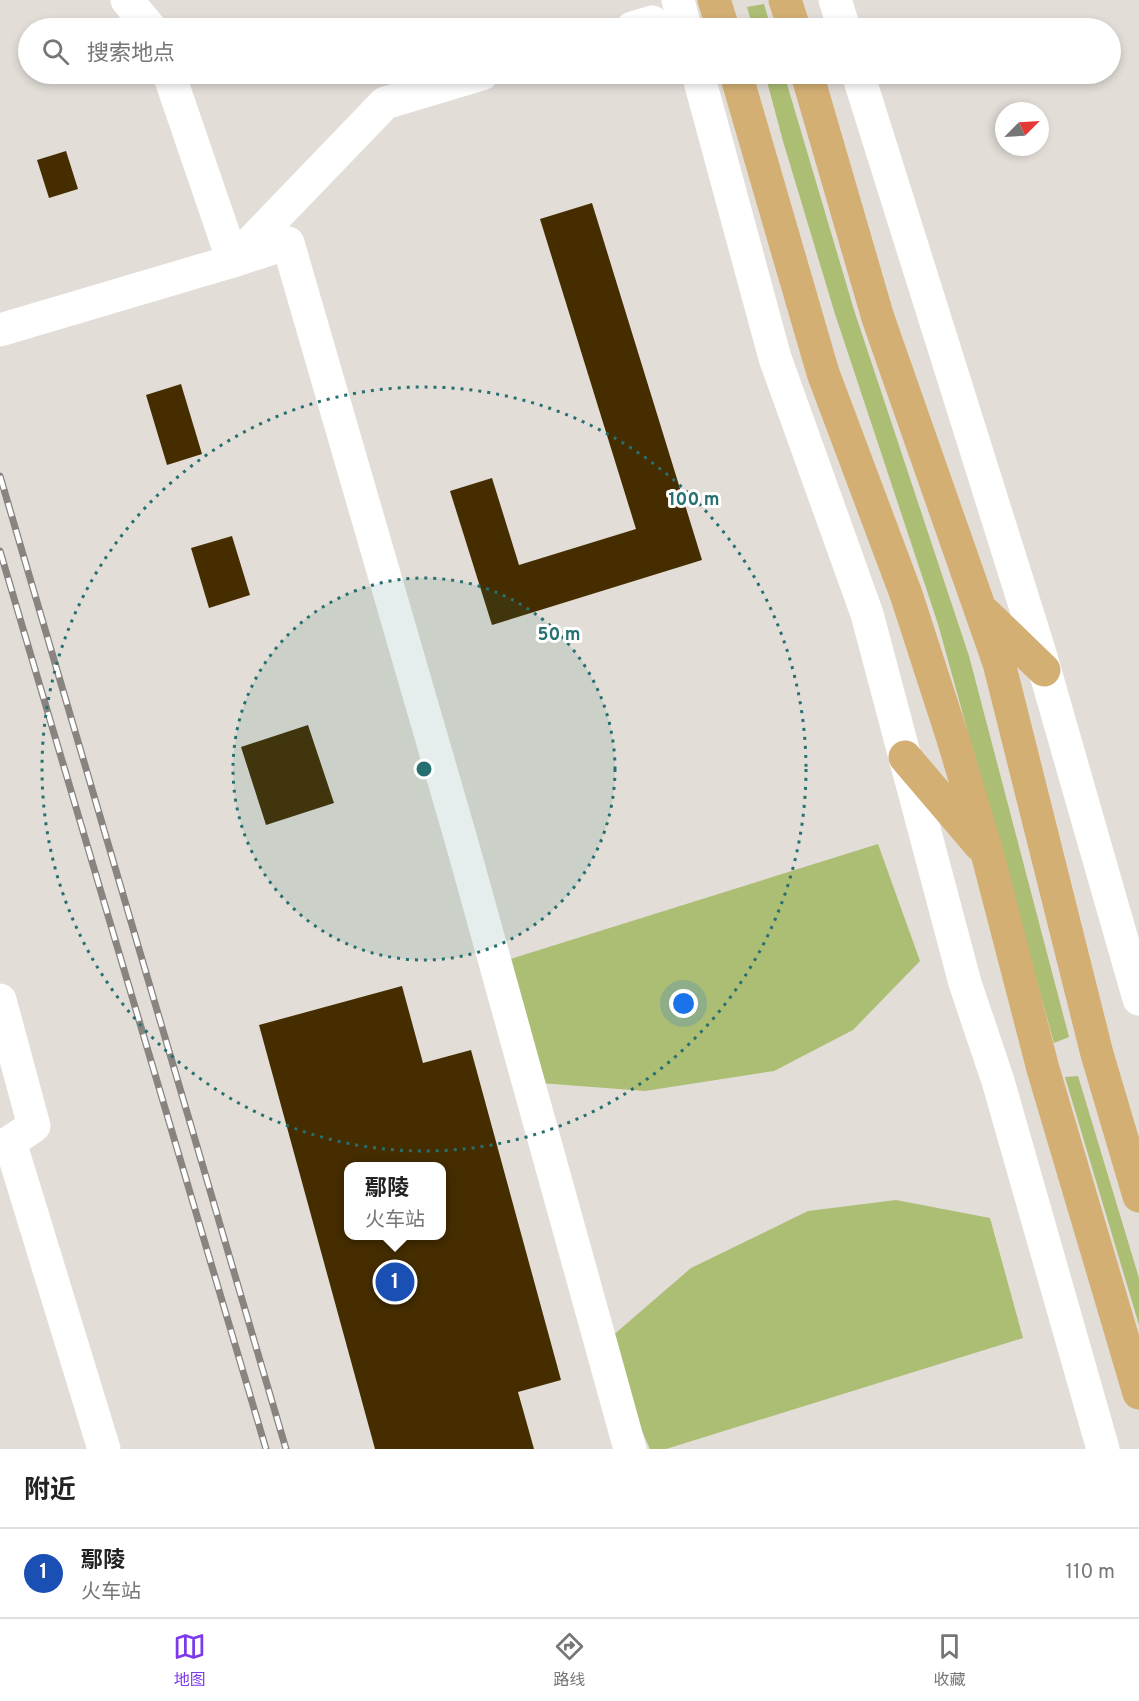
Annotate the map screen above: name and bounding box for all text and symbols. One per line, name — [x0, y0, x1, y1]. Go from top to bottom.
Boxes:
search box — [18, 18, 1121, 84]
icon: search — [39, 35, 72, 68]
text: 搜索地点 — [87, 41, 175, 68]
north arrow — [995, 102, 1049, 156]
text: 100 m — [668, 489, 720, 512]
text: 50 m — [537, 624, 581, 647]
centre of rings — [414, 759, 434, 779]
your location — [669, 989, 698, 1018]
popup — [344, 1162, 446, 1240]
text: 鄢陵 — [365, 1176, 409, 1203]
text: 火车站 — [365, 1208, 425, 1234]
pin: 1 — [376, 1260, 414, 1304]
text: 附近 — [24, 1475, 76, 1508]
text: 鄢陵 — [81, 1548, 125, 1575]
text: 1 — [40, 1560, 48, 1586]
text: 110 m — [1066, 1560, 1115, 1586]
text: 火车站 — [81, 1580, 141, 1606]
tab: 地图 — [173, 1630, 206, 1691]
tab: 路线 — [553, 1630, 586, 1691]
tab: 收藏 — [933, 1630, 966, 1691]

